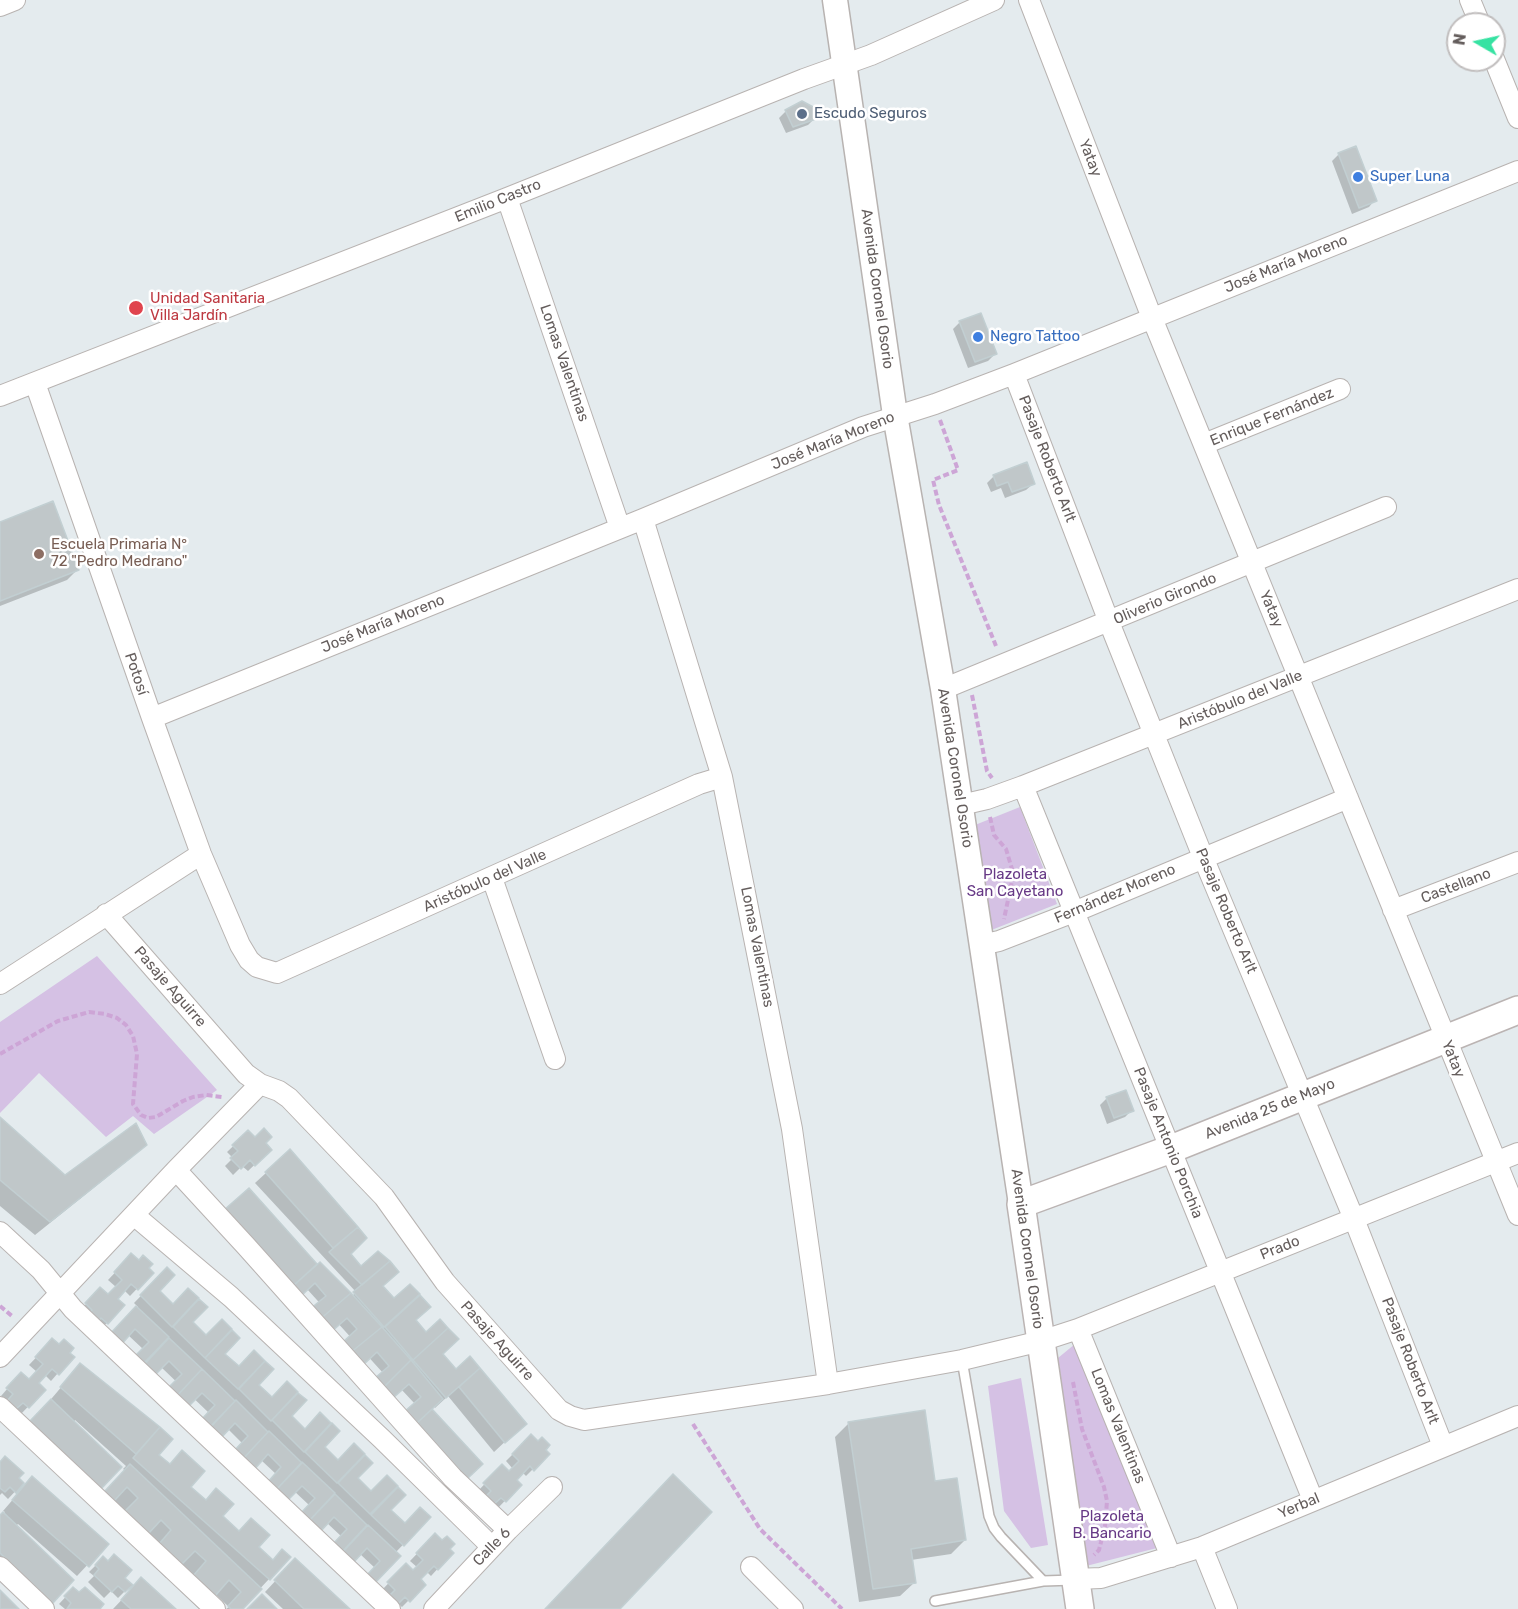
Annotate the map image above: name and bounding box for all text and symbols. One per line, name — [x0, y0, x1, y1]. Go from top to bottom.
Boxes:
north arrow — [1446, 12, 1506, 72]
text: N — [1449, 32, 1470, 47]
place label: Escudo Seguros — [814, 105, 927, 123]
marker: Escudo Seguros — [795, 107, 809, 121]
street label: Yatay — [1075, 137, 1105, 179]
place label: Super Luna — [1370, 168, 1450, 186]
marker: Super Luna — [1351, 170, 1365, 184]
street label: Emilio Castro — [452, 176, 544, 226]
street label: Avenida Coronel Osorio — [857, 208, 897, 370]
street label: José María Moreno — [1222, 231, 1350, 297]
place label: Unidad Sanitaria Villa Jardín — [150, 290, 265, 325]
marker: Unidad Sanitaria Villa Jardín — [127, 299, 145, 317]
street label: Lomas Valentinas — [536, 302, 592, 424]
place label: Negro Tattoo — [990, 328, 1080, 346]
marker: Negro Tattoo — [971, 330, 985, 344]
street label: Enrique Fernández — [1208, 384, 1336, 450]
street label: Pasaje Roberto Arlt — [1014, 393, 1080, 525]
street label: José María Moreno — [769, 408, 897, 474]
place label: Escuela Primaria N° 72 "Pedro Medrano" — [51, 536, 187, 571]
marker: Escuela Primaria N° 72 "Pedro Medrano" — [32, 547, 46, 561]
street label: Oliverio Girondo — [1111, 569, 1219, 629]
street label: Yatay — [1255, 588, 1287, 630]
street label: José María Moreno — [319, 591, 447, 657]
street label: Potosí — [120, 650, 152, 698]
street label: Aristóbulo del Valle — [1175, 667, 1305, 733]
street label: Avenida Coronel Osorio — [933, 687, 977, 849]
street label: Aristóbulo del Valle — [421, 846, 549, 916]
street label: Pasaje Roberto Arlt — [1191, 846, 1261, 976]
street label: Fernández Moreno — [1052, 860, 1178, 928]
street label: Castellano — [1418, 864, 1494, 908]
park label: Plazoleta San Cayetano — [967, 866, 1063, 901]
street label: Lomas Valentinas — [736, 885, 778, 1009]
street label: Pasaje Aguirre — [130, 943, 210, 1031]
street label: Yatay — [1437, 1038, 1469, 1080]
street label: Pasaje Antonio Porchia — [1129, 1065, 1207, 1221]
street label: Avenida 25 de Mayo — [1202, 1075, 1338, 1143]
street label: Avenida Coronel Osorio — [1007, 1168, 1047, 1330]
street label: Prado — [1258, 1232, 1302, 1264]
street label: Pasaje Roberto Arlt — [1377, 1295, 1443, 1427]
street label: Pasaje Aguirre — [457, 1297, 537, 1385]
street label: Lomas Valentinas — [1087, 1366, 1149, 1486]
street label: Yerbal — [1276, 1489, 1322, 1523]
park label: Plazoleta B. Bancario — [1072, 1508, 1152, 1543]
street label: Calle 6 — [469, 1524, 515, 1570]

